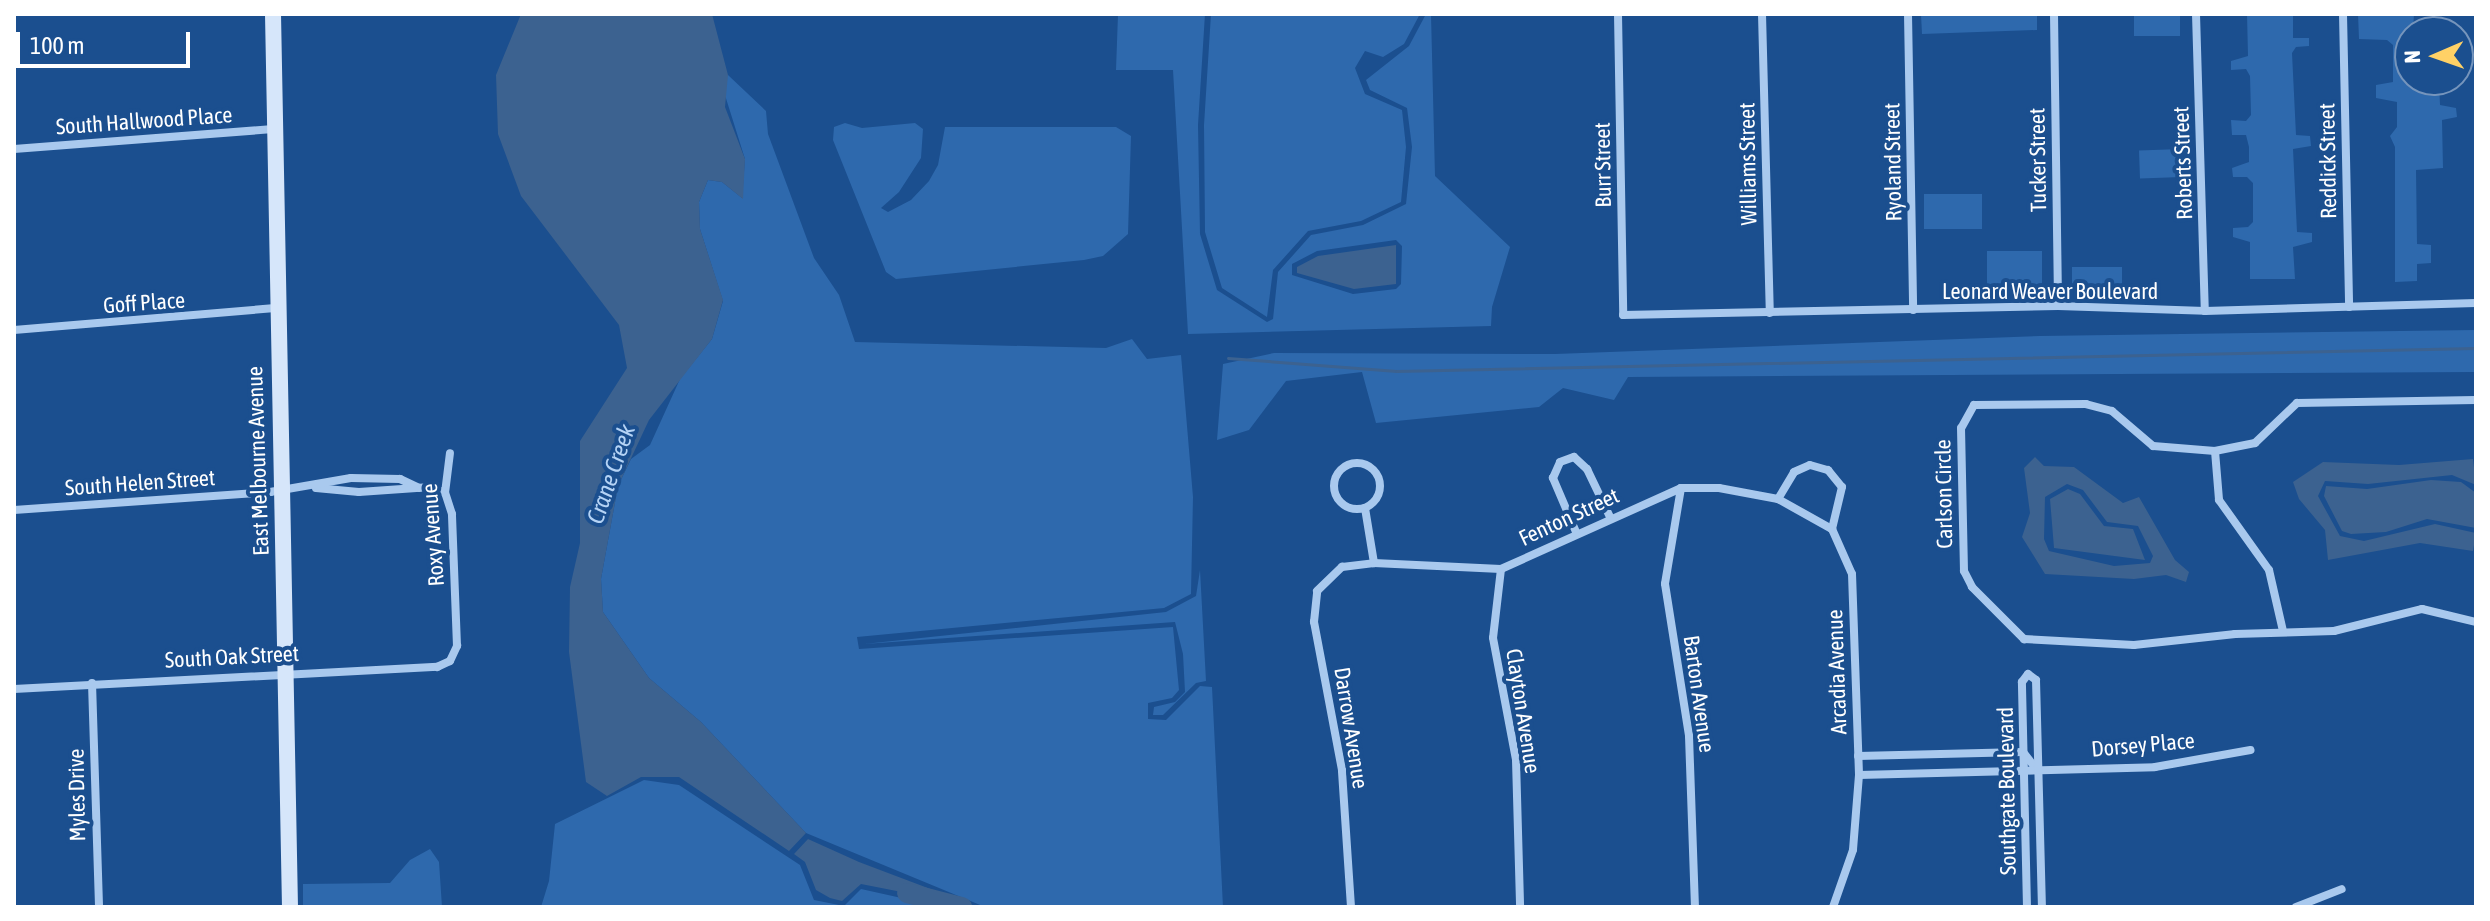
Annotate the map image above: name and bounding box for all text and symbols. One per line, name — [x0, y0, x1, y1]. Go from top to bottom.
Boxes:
scale bar — [20, 16, 194, 66]
north arrow — [2394, 16, 2474, 96]
text: 100 m — [30, 32, 84, 59]
text: N — [2399, 50, 2425, 64]
street label: South Hallwood Place — [55, 102, 233, 140]
street label: Williams Street — [1734, 102, 1762, 226]
street label: Ryoland Street — [1879, 102, 1907, 222]
street label: Reddick Street — [2314, 103, 2342, 219]
street label: Roberts Street — [2168, 106, 2198, 220]
street label: Tucker Street — [2024, 108, 2052, 212]
street label: Burr Street — [1589, 122, 1617, 208]
street label: Leonard Weaver Boulevard — [1942, 279, 2158, 305]
street label: Goff Place — [102, 287, 186, 319]
street label: East Melbourne Avenue — [241, 366, 275, 556]
water label: Crane Creek — [581, 421, 641, 527]
street label: Carlson Circle — [1930, 439, 1958, 549]
street label: South Helen Street — [64, 465, 216, 501]
street label: Fenton Street — [1515, 482, 1623, 552]
street label: Roxy Avenue — [416, 483, 450, 587]
street label: Arcadia Avenue — [1822, 609, 1852, 735]
street label: Barton Avenue — [1678, 634, 1720, 754]
street label: South Oak Street — [164, 640, 300, 674]
street label: Clayton Avenue — [1500, 647, 1546, 775]
street label: Darrow Avenue — [1328, 665, 1374, 791]
street label: Southgate Boulevard — [1992, 707, 2022, 875]
street label: Dorsey Place — [2090, 727, 2196, 763]
street label: Myles Drive — [63, 748, 91, 842]

